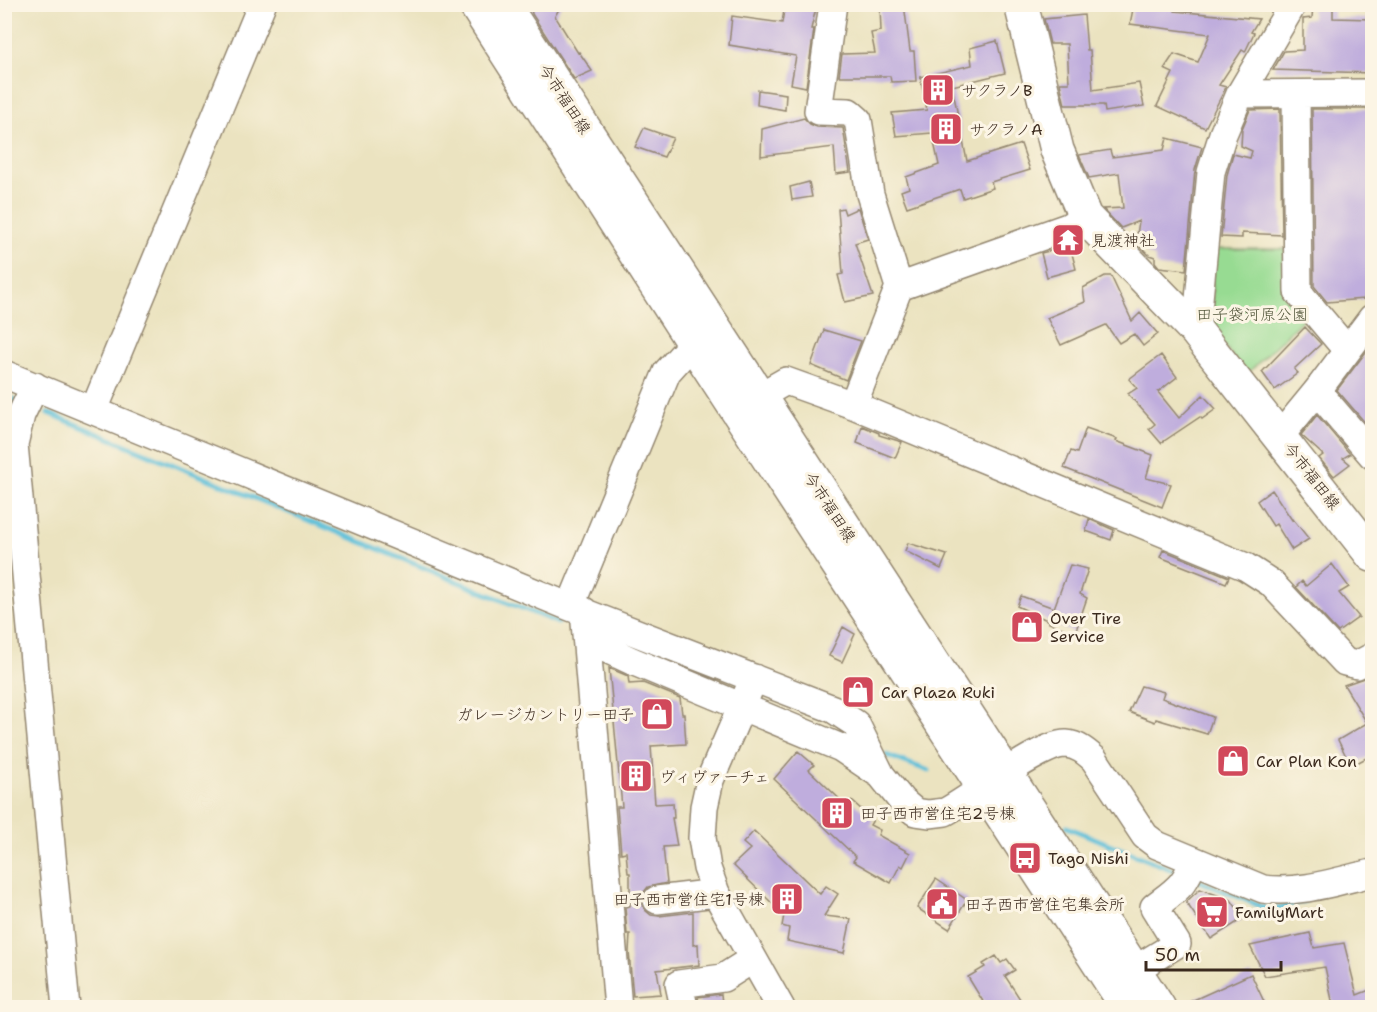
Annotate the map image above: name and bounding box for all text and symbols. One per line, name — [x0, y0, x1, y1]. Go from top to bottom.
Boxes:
street label: 今市福田線 — [534, 60, 596, 138]
building icon: サクラノB — [920, 72, 956, 108]
place label: サクラノB — [961, 80, 1033, 101]
building icon: サクラノA — [928, 111, 964, 147]
place label: サクラノA — [969, 119, 1043, 140]
temple icon: 見渡神社 — [1050, 222, 1086, 258]
place label: 見渡神社 — [1091, 230, 1155, 251]
park label: 田子袋河原公園 — [1196, 304, 1308, 325]
street label: 今市福田線 — [1279, 438, 1345, 514]
street label: 今市福田線 — [799, 468, 861, 546]
place label: Over Tire Service — [1050, 608, 1121, 647]
shop icon: Over Tire Service — [1009, 609, 1045, 645]
shop icon: Car Plaza Ruki — [840, 674, 876, 710]
place label: Car Plaza Ruki — [881, 682, 995, 703]
shop icon: ガレージカントリー田子 — [639, 696, 675, 732]
place label: ガレージカントリー田子 — [457, 704, 634, 725]
shop icon: Car Plan Kon — [1215, 743, 1251, 779]
place label: Car Plan Kon — [1256, 751, 1357, 772]
building icon: ヴィヴァーチェ — [618, 758, 654, 794]
place label: ヴィヴァーチェ — [659, 766, 769, 787]
building icon: 田子西市営住宅2号棟 — [819, 795, 855, 831]
place label: 田子西市営住宅2号棟 — [860, 803, 1015, 824]
bus stop icon: Tago Nishi — [1007, 840, 1043, 876]
place label: Tago Nishi — [1048, 848, 1129, 869]
building icon: 田子西市営住宅1号棟 — [769, 881, 805, 917]
public building icon: 田子西市営住宅集会所 — [924, 886, 960, 922]
place label: 田子西市営住宅1号棟 — [613, 889, 764, 910]
place label: 田子西市営住宅集会所 — [965, 894, 1125, 915]
supermarket icon: FamilyMart — [1194, 894, 1230, 930]
place label: FamilyMart — [1235, 902, 1324, 923]
scale bar — [1146, 934, 1281, 972]
text: 50 m — [1155, 943, 1200, 967]

